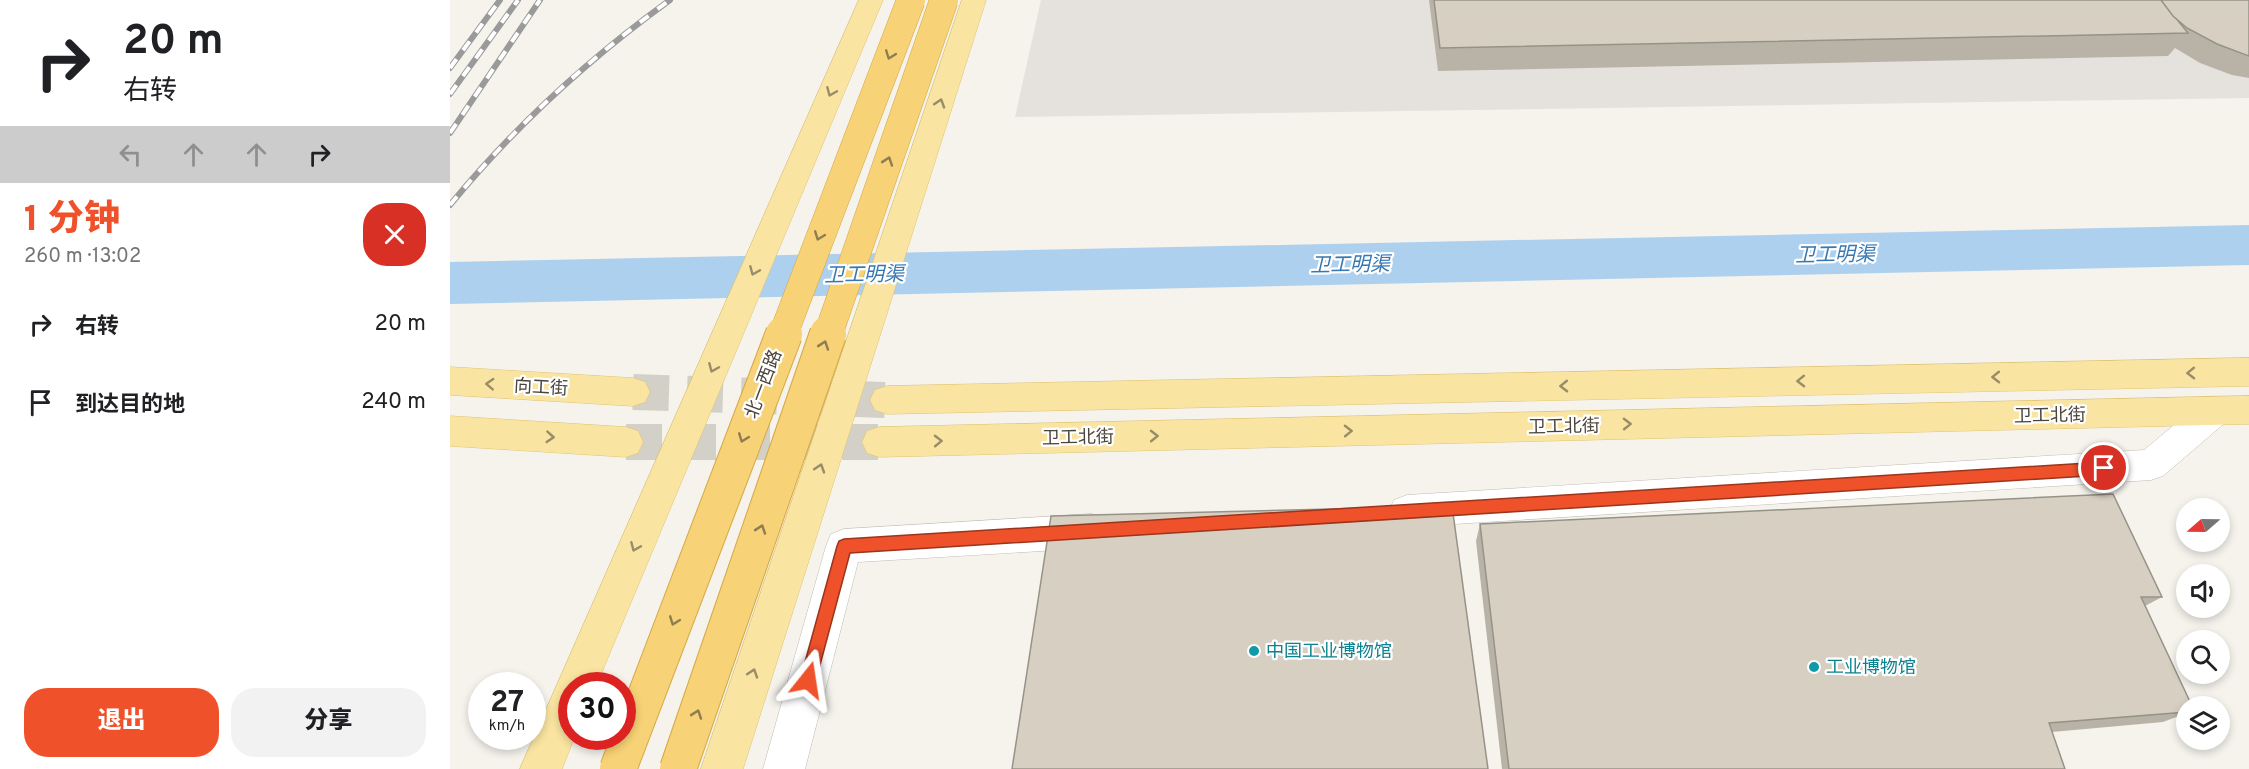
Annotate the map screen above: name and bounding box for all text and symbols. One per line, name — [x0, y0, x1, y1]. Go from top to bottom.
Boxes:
text: 20 m — [123, 16, 224, 69]
icon: right — [24, 24, 102, 102]
one-way arrow — [884, 49, 897, 59]
text: 右转 — [123, 75, 177, 109]
one-way arrow — [826, 86, 838, 97]
one-way arrow — [933, 98, 946, 109]
icon: left — [114, 138, 147, 171]
icon: ahead — [177, 138, 210, 171]
icon: ahead — [240, 138, 273, 171]
icon: right — [303, 138, 336, 171]
one-way arrow — [880, 156, 893, 167]
text: 1 分钟 — [24, 198, 120, 244]
button: close — [363, 203, 426, 266]
one-way arrow — [814, 230, 826, 241]
water label: 卫工明渠 — [1795, 242, 1878, 270]
text: 260 m · 13:02 — [24, 244, 141, 270]
water label: 卫工明渠 — [1310, 252, 1393, 280]
water label: 卫工明渠 — [824, 262, 907, 290]
one-way arrow — [749, 265, 761, 276]
icon: right — [24, 308, 57, 341]
text: 20 m — [375, 311, 426, 338]
text: 右转 — [75, 314, 119, 341]
one-way arrow — [817, 340, 829, 351]
street label: 北一西路 — [741, 347, 788, 422]
one-way arrow — [708, 361, 720, 372]
one-way arrow — [2186, 367, 2195, 379]
one-way arrow — [1991, 371, 2000, 383]
one-way arrow — [1796, 375, 1805, 387]
street label: 向工街 — [513, 376, 568, 401]
one-way arrow — [486, 377, 495, 390]
one-way arrow — [1559, 379, 1568, 392]
icon: arrive — [24, 386, 57, 419]
text: 240 m — [361, 389, 426, 416]
text: 到达目的地 — [75, 392, 185, 419]
street label: 卫工北街 — [2014, 404, 2086, 429]
street label: 卫工北街 — [1528, 415, 1600, 440]
one-way arrow — [1623, 418, 1632, 431]
one-way arrow — [1344, 425, 1353, 437]
street label: 卫工北街 — [1042, 426, 1114, 451]
one-way arrow — [1149, 429, 1158, 442]
one-way arrow — [546, 430, 555, 443]
one-way arrow — [738, 432, 750, 443]
one-way arrow — [933, 434, 942, 447]
pin — [2078, 442, 2129, 493]
icon: arrive — [2087, 451, 2120, 484]
one-way arrow — [813, 463, 825, 474]
north arrow — [2176, 498, 2230, 552]
map controls — [2176, 498, 2230, 750]
one-way arrow — [753, 524, 766, 535]
one-way arrow — [631, 540, 643, 551]
button: sound — [2176, 564, 2230, 618]
one-way arrow — [669, 615, 681, 626]
button: search — [2176, 630, 2230, 684]
place label: 中国工业博物馆 — [1266, 641, 1392, 664]
marker: 中国工业博物馆 — [1247, 644, 1261, 658]
position arrow — [776, 648, 840, 712]
place label: 工业博物馆 — [1826, 657, 1916, 680]
marker: 工业博物馆 — [1807, 660, 1821, 674]
one-way arrow — [746, 668, 759, 679]
speed limit sign: 30 — [558, 672, 636, 750]
text: 27 — [490, 685, 524, 722]
button: 退出 — [24, 688, 219, 757]
button: 分享 — [231, 688, 426, 757]
button: layers — [2176, 696, 2230, 750]
one-way arrow — [690, 709, 702, 720]
text: km/h — [489, 717, 525, 736]

